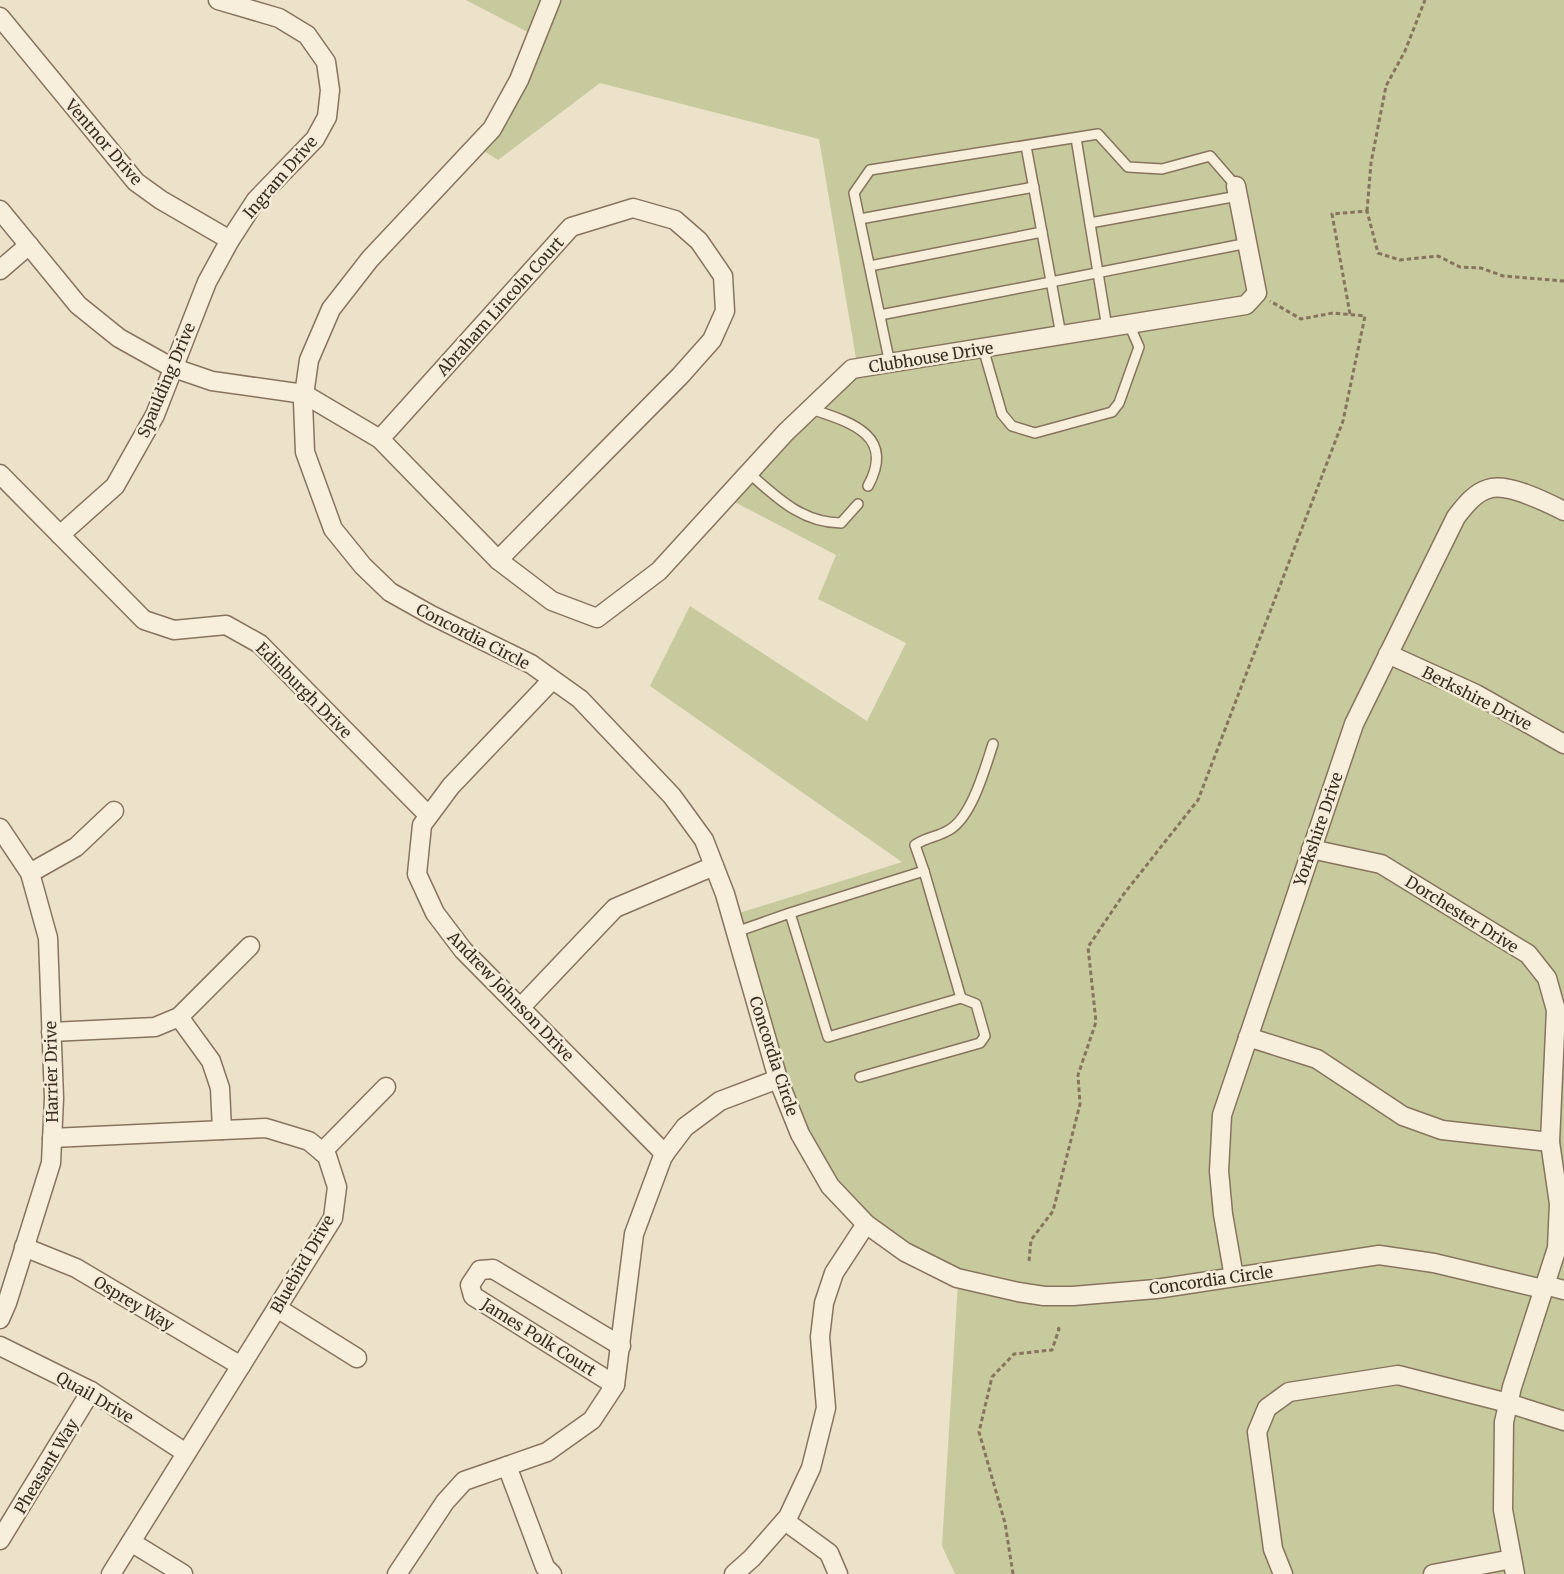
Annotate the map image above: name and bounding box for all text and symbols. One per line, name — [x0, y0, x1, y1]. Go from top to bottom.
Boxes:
street label: Ventnor Drive — [61, 94, 147, 189]
street label: Ingram Drive — [239, 132, 321, 222]
street label: Abraham Lincoln Court — [432, 232, 568, 380]
street label: Spaulding Drive — [133, 320, 199, 440]
street label: Clubhouse Drive — [867, 337, 995, 377]
street label: Concordia Circle — [413, 599, 533, 673]
street label: Edinburgh Drive — [252, 638, 356, 742]
street label: Berkshire Drive — [1419, 662, 1535, 734]
street label: Yorkshire Drive — [1289, 769, 1347, 889]
street label: Dorchester Drive — [1402, 871, 1522, 957]
street label: Andrew Johnson Drive — [443, 926, 578, 1065]
street label: Concordia Circle — [745, 994, 803, 1118]
street label: Harrier Drive — [40, 1021, 62, 1123]
street label: Bluebird Drive — [266, 1211, 338, 1317]
street label: Concordia Circle — [1148, 1261, 1274, 1299]
street label: Osprey Way — [90, 1271, 178, 1335]
street label: James Polk Court — [477, 1293, 601, 1381]
street label: Quail Drive — [53, 1367, 137, 1427]
street label: Pheasant Way — [10, 1414, 83, 1517]

